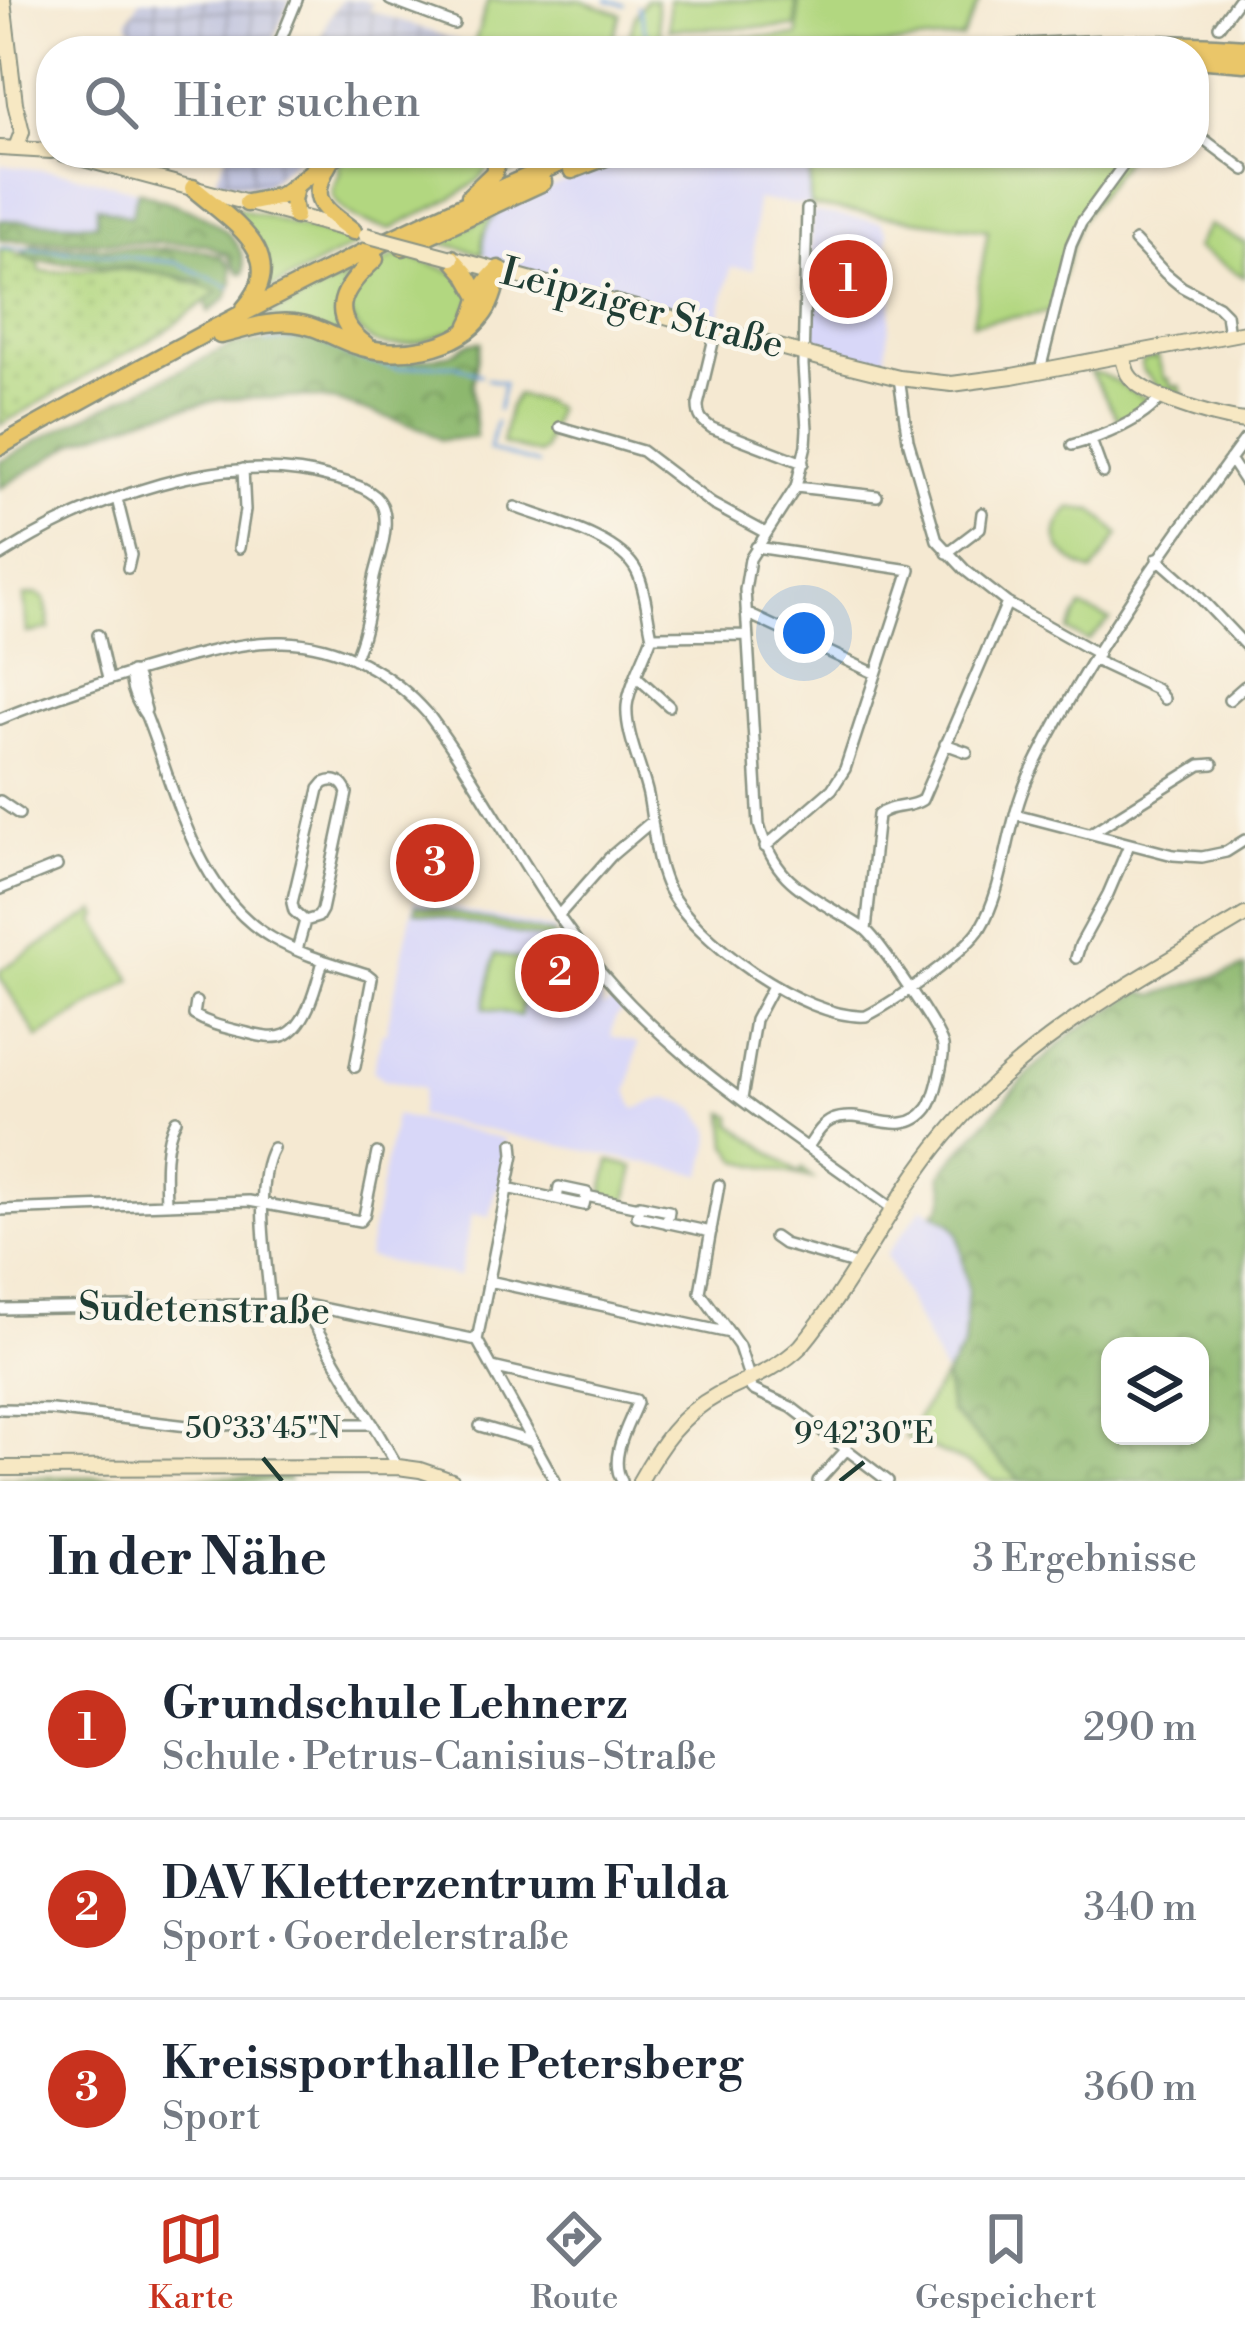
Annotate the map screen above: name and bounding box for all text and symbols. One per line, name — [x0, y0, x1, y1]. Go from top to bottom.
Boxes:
search box — [36, 36, 1209, 168]
icon: search — [78, 69, 144, 135]
text: Hier suchen — [174, 74, 420, 131]
pin: 1 — [809, 234, 887, 324]
street label: Leipziger Straße — [495, 248, 789, 370]
your location — [774, 603, 834, 663]
pin: 3 — [396, 818, 474, 908]
pin: 2 — [521, 928, 599, 1018]
street label: Sudetenstraße — [78, 1283, 330, 1337]
map controls — [1101, 1337, 1209, 1445]
button: layers — [1101, 1337, 1209, 1445]
text: 50°33'45"N — [185, 1410, 341, 1448]
text: 9°42'30"E — [794, 1415, 934, 1453]
text: In der Nähe — [48, 1527, 327, 1591]
text: 3 Ergebnisse — [972, 1535, 1197, 1584]
text: Grundschule Lehnerz — [162, 1676, 628, 1733]
text: 1 — [78, 1704, 96, 1753]
text: 290 m — [1083, 1704, 1197, 1753]
text: Schule · Petrus-Canisius-Straße — [162, 1733, 717, 1782]
text: DAV Kletterzentrum Fulda — [162, 1856, 729, 1913]
text: 2 — [75, 1884, 99, 1933]
text: 340 m — [1084, 1884, 1197, 1933]
text: Sport · Goerdelerstraße — [162, 1913, 569, 1962]
text: Kreissporthalle Petersberg — [162, 2036, 743, 2093]
text: 3 — [75, 2064, 99, 2113]
text: 360 m — [1084, 2064, 1197, 2113]
text: Sport — [162, 2093, 261, 2142]
tab: Karte — [148, 2206, 234, 2319]
tab: Route — [530, 2206, 618, 2319]
tab: Gespeichert — [915, 2206, 1097, 2319]

